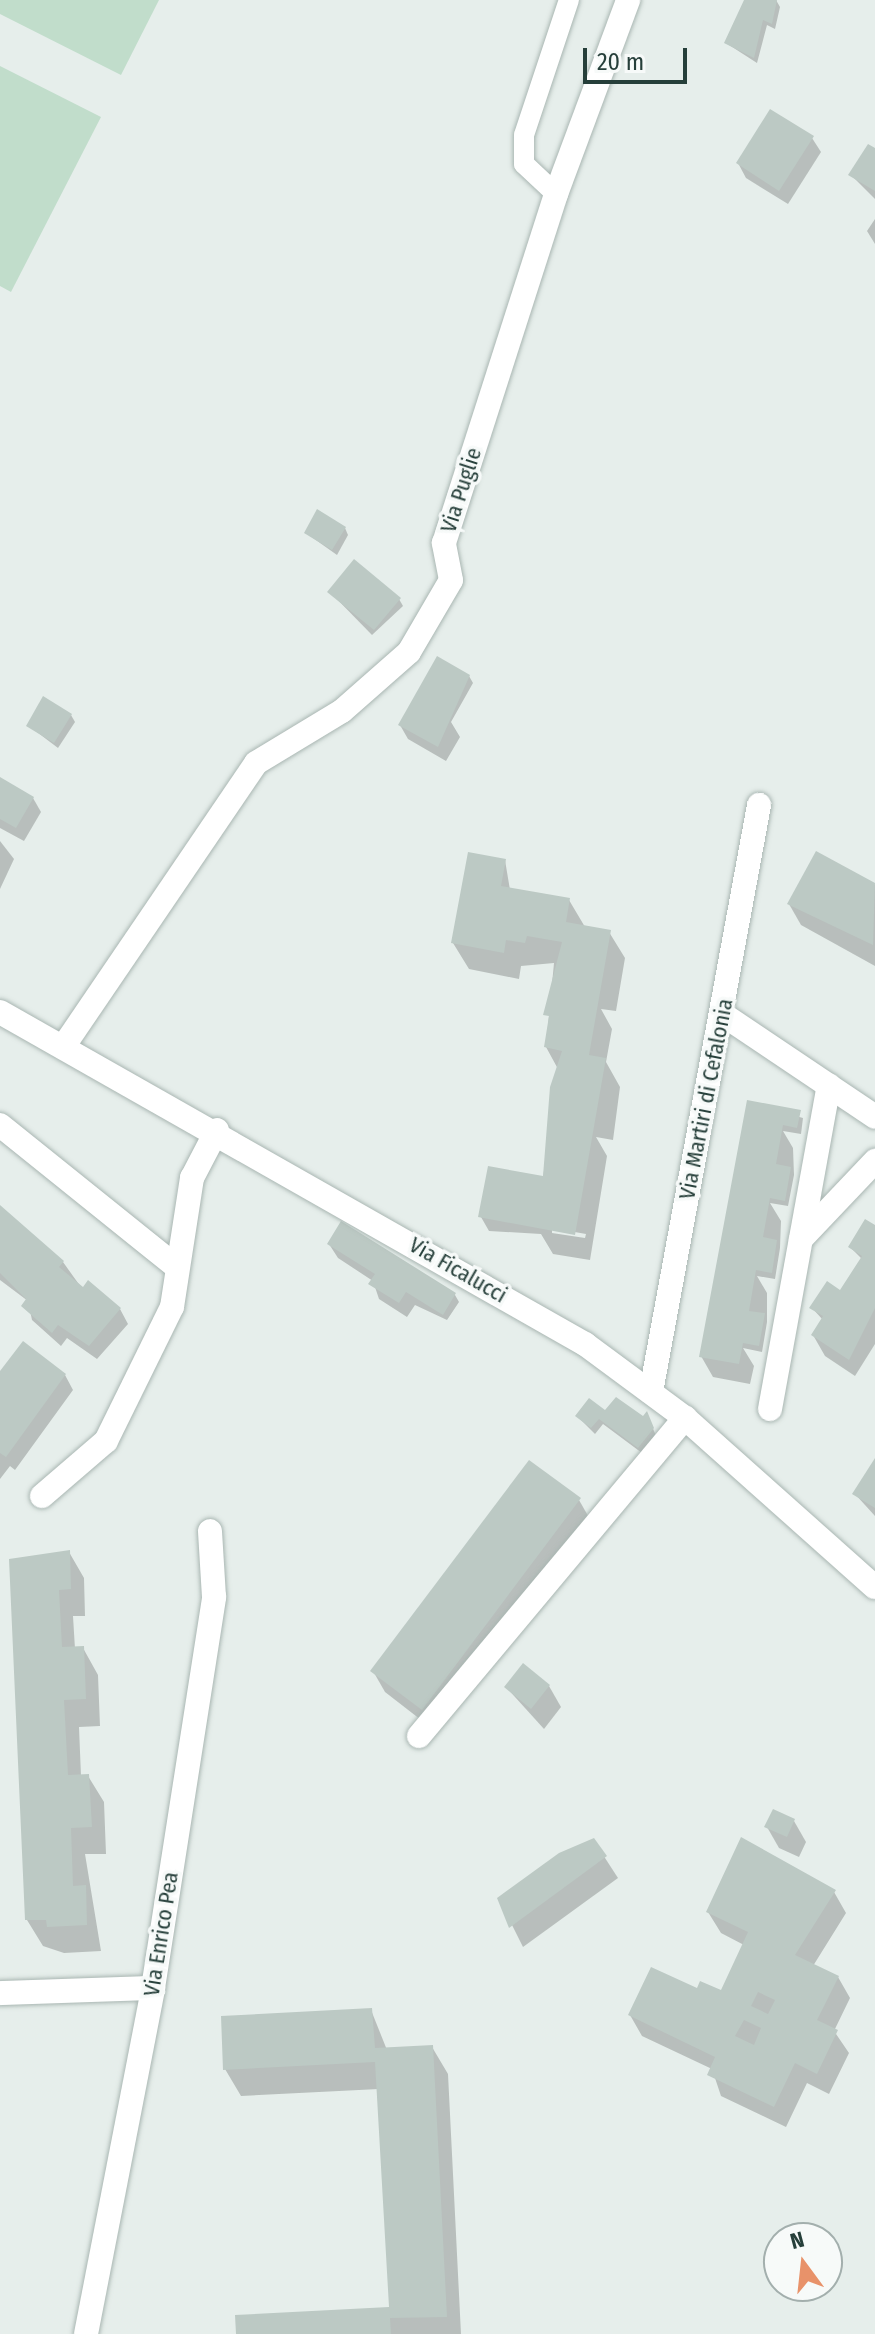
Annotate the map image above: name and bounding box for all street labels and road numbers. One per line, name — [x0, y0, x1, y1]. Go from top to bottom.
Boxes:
street label: Via Puglie — [435, 444, 487, 536]
street label: Via Martiri di Cefalonia — [674, 996, 738, 1202]
street label: Via Ficalucci — [405, 1232, 511, 1308]
street label: Via Enrico Pea — [138, 1870, 184, 1998]

